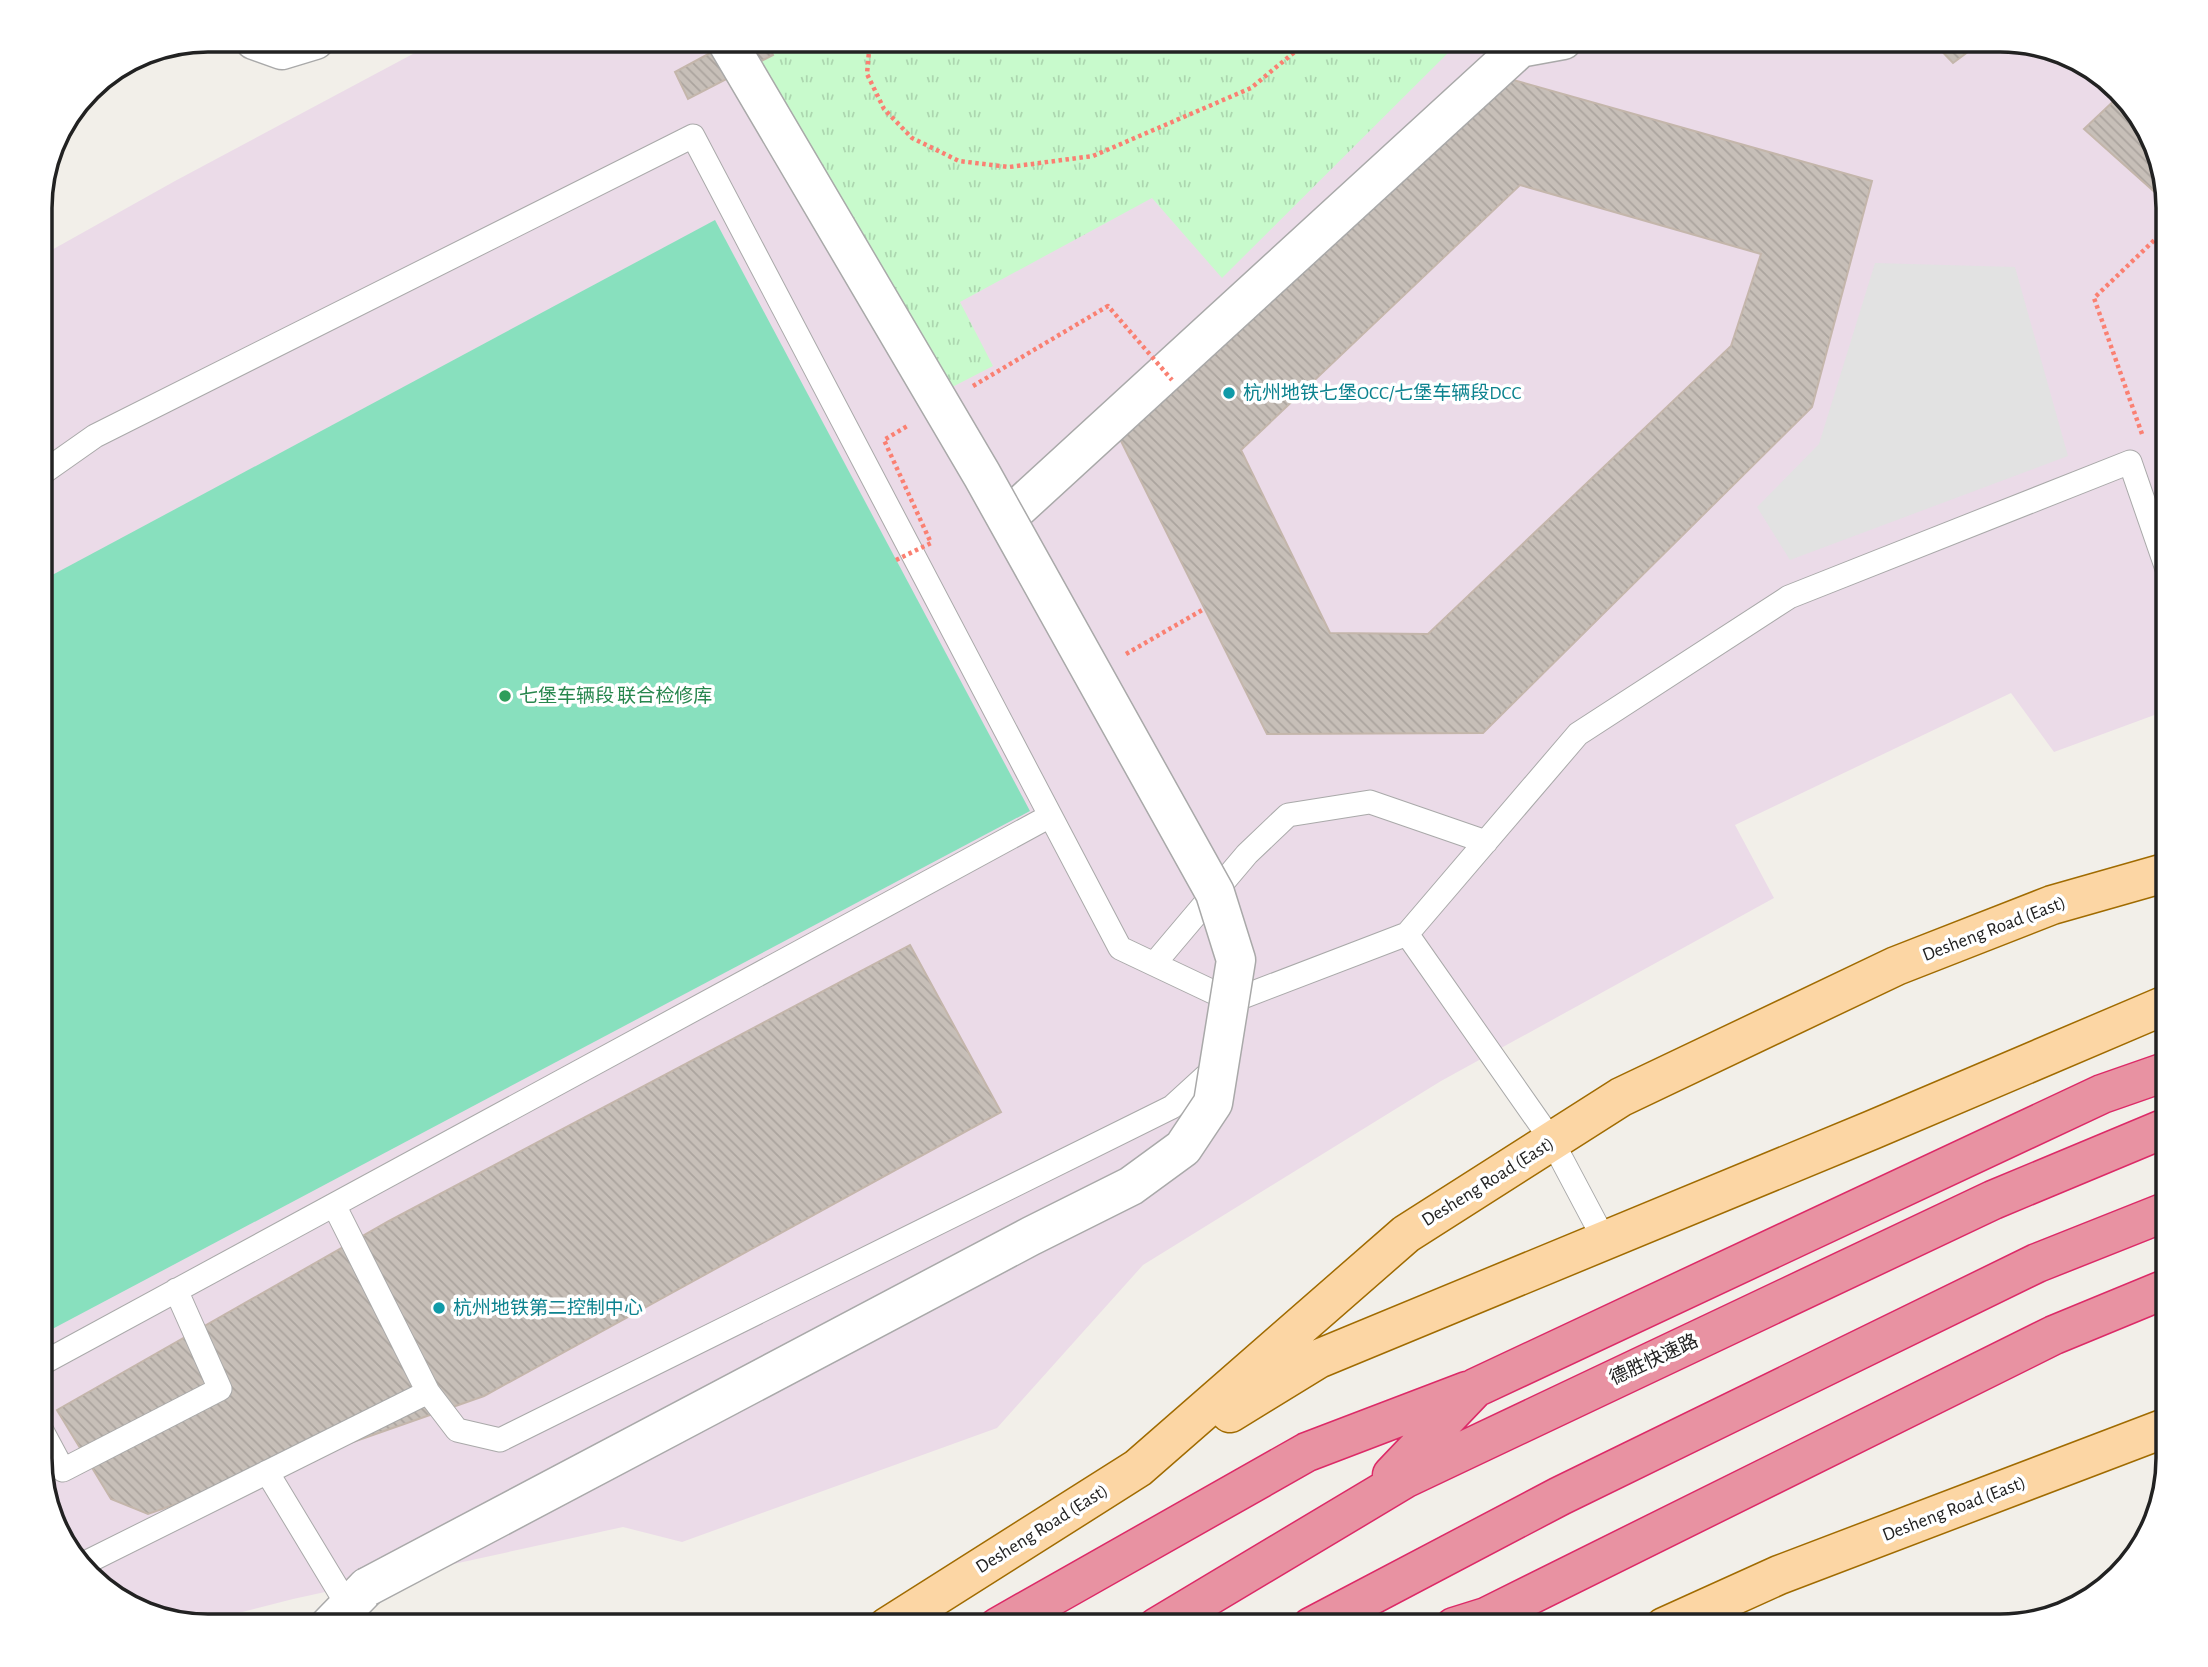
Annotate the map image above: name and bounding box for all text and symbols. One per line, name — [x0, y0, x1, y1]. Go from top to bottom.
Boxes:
place label: 杭州地铁七堡OCC/七堡车辆段DCC — [1243, 382, 1521, 403]
marker: 杭州地铁七堡OCC/七堡车辆段DCC — [1221, 385, 1237, 401]
place label: 七堡车辆段 联合检修库 — [519, 685, 712, 706]
marker: 七堡车辆段 联合检修库 — [497, 688, 513, 704]
street label: Desheng Road (East) — [1920, 893, 2068, 965]
street label: Desheng Road (East) — [1419, 1134, 1557, 1230]
place label: 杭州地铁第二控制中心 — [453, 1297, 643, 1318]
marker: 杭州地铁第二控制中心 — [431, 1300, 447, 1316]
street label: 德胜快速路 — [1607, 1330, 1701, 1389]
street label: Desheng Road (East) — [1880, 1473, 2028, 1545]
street label: Desheng Road (East) — [973, 1481, 1111, 1577]

